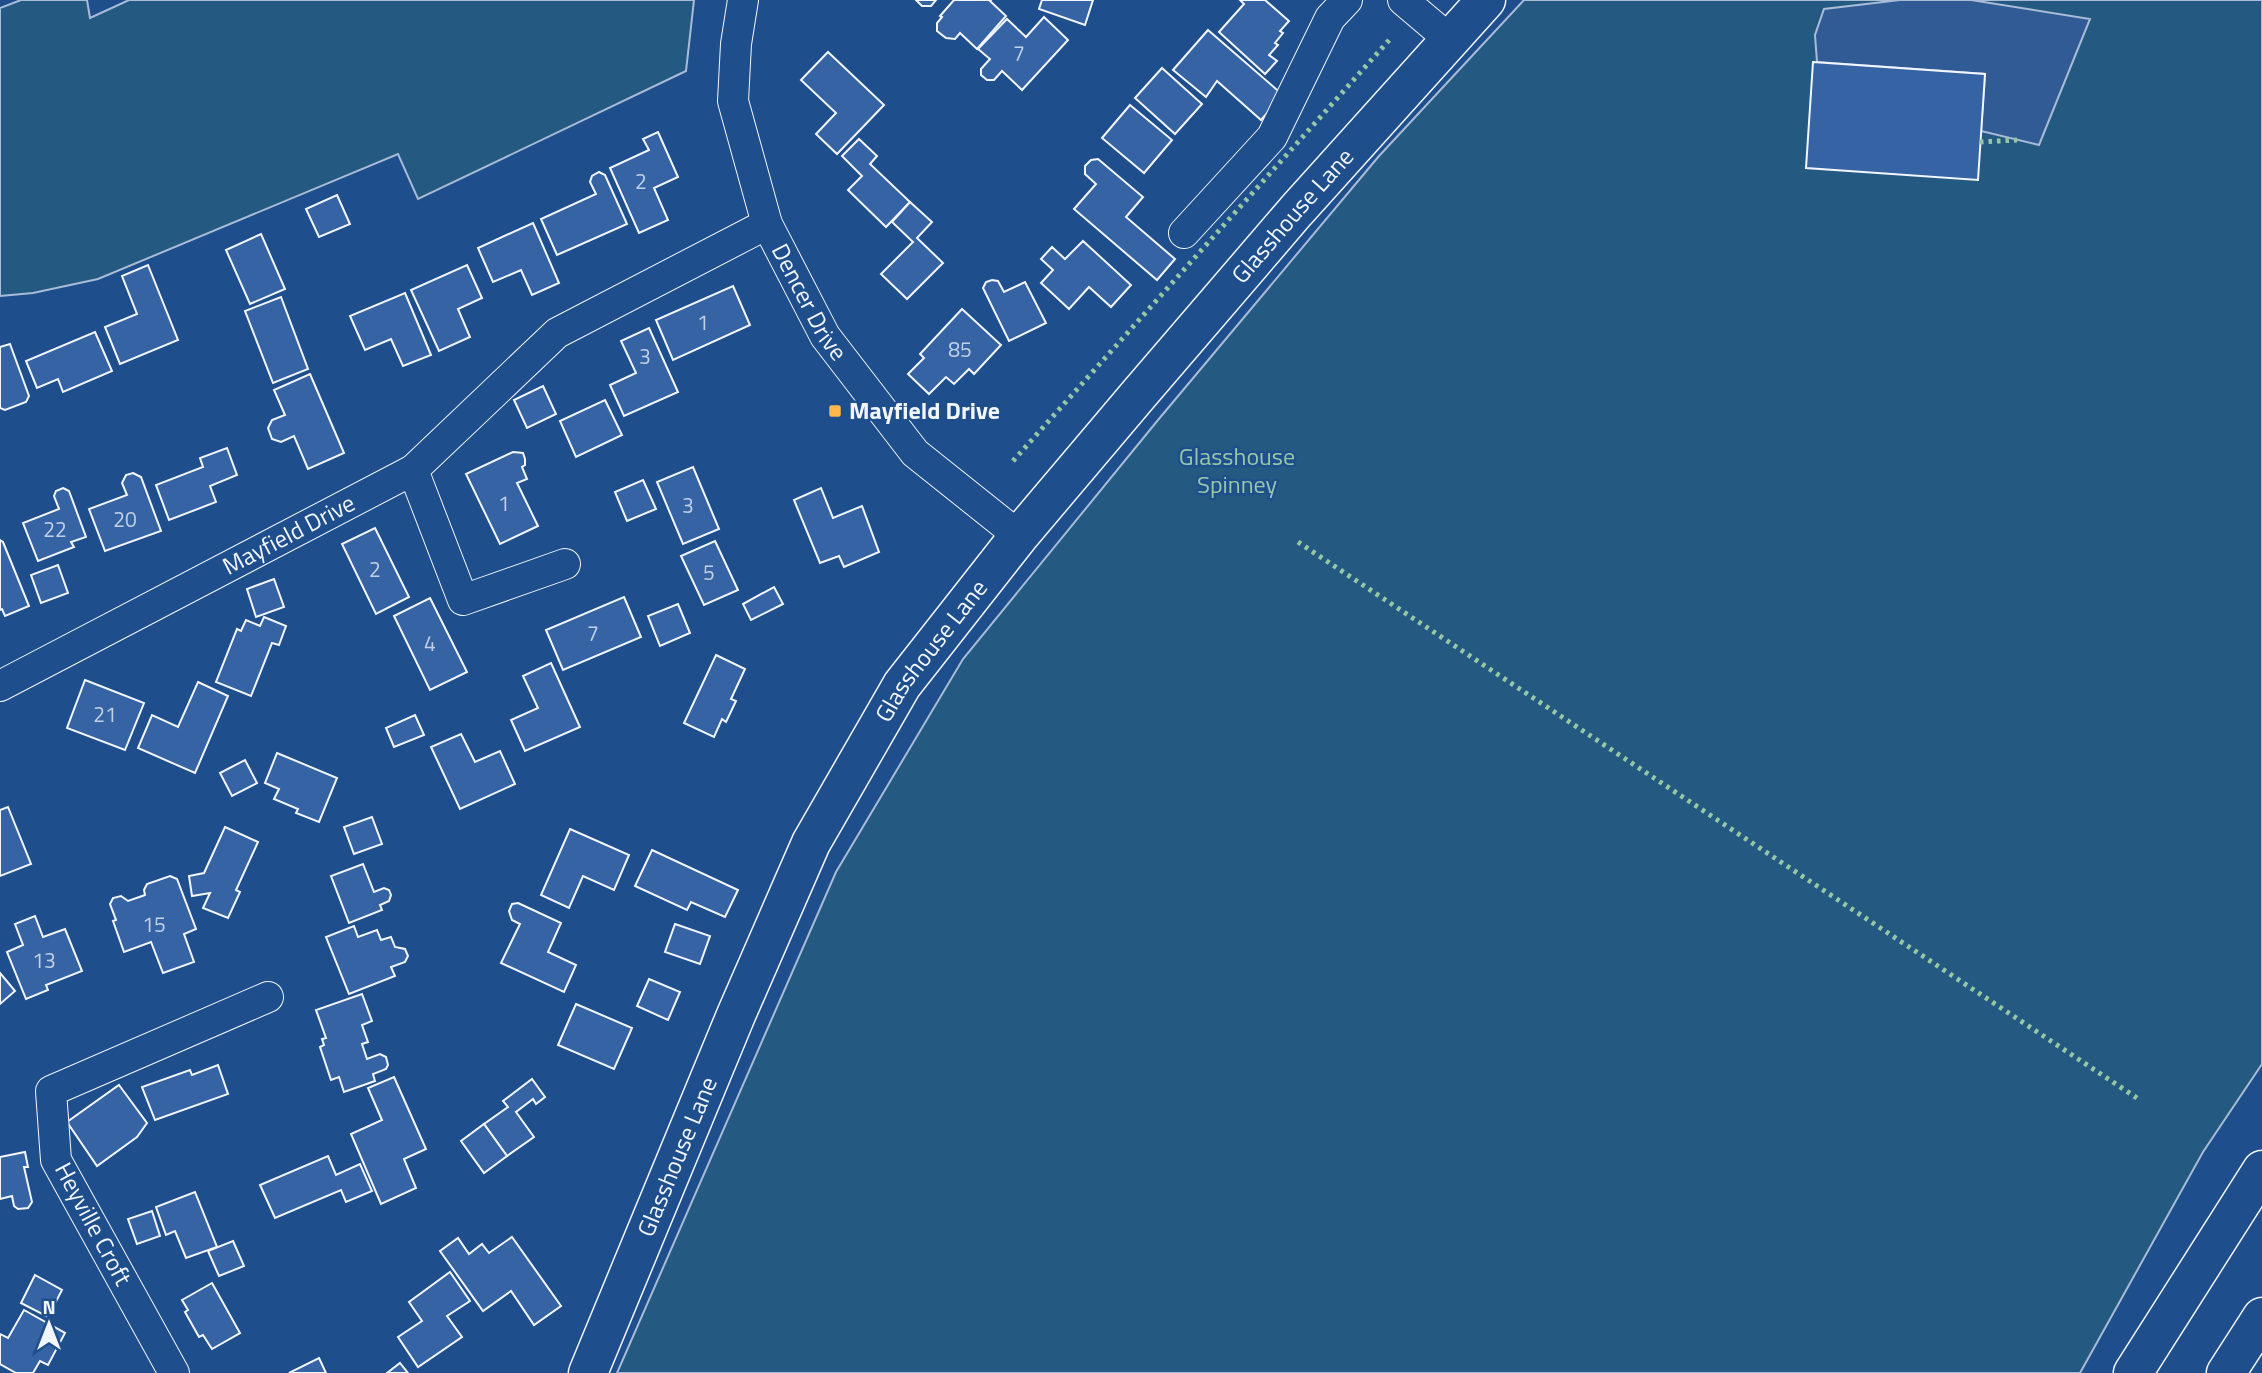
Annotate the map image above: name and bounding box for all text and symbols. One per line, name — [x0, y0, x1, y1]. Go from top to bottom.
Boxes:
house number: 7 — [1013, 37, 1025, 69]
street label: Glasshouse Lane — [1222, 139, 1362, 291]
house number: 2 — [635, 165, 647, 197]
street label: Dencer Drive — [763, 237, 857, 368]
house number: 1 — [697, 306, 709, 338]
house number: 85 — [948, 333, 972, 365]
house number: 3 — [639, 340, 651, 372]
place label: Mayfield Drive — [849, 392, 1000, 428]
marker: Mayfield Drive — [827, 403, 843, 419]
park label: Glasshouse Spinney — [1179, 438, 1295, 502]
street label: Mayfield Drive — [216, 484, 361, 584]
house number: 1 — [498, 487, 510, 519]
house number: 3 — [682, 489, 694, 521]
house number: 20 — [113, 503, 137, 535]
house number: 22 — [43, 513, 67, 545]
house number: 2 — [369, 553, 381, 585]
house number: 5 — [703, 556, 715, 588]
street label: Glasshouse Lane — [865, 571, 995, 729]
house number: 7 — [587, 617, 599, 649]
house number: 4 — [424, 627, 436, 659]
house number: 21 — [93, 698, 117, 730]
house number: 15 — [142, 908, 166, 940]
house number: 13 — [32, 944, 56, 976]
street label: Glasshouse Lane — [627, 1071, 726, 1242]
street label: Heyville Croft — [46, 1156, 142, 1292]
north arrow — [14, 1289, 84, 1359]
text: N — [42, 1292, 56, 1321]

